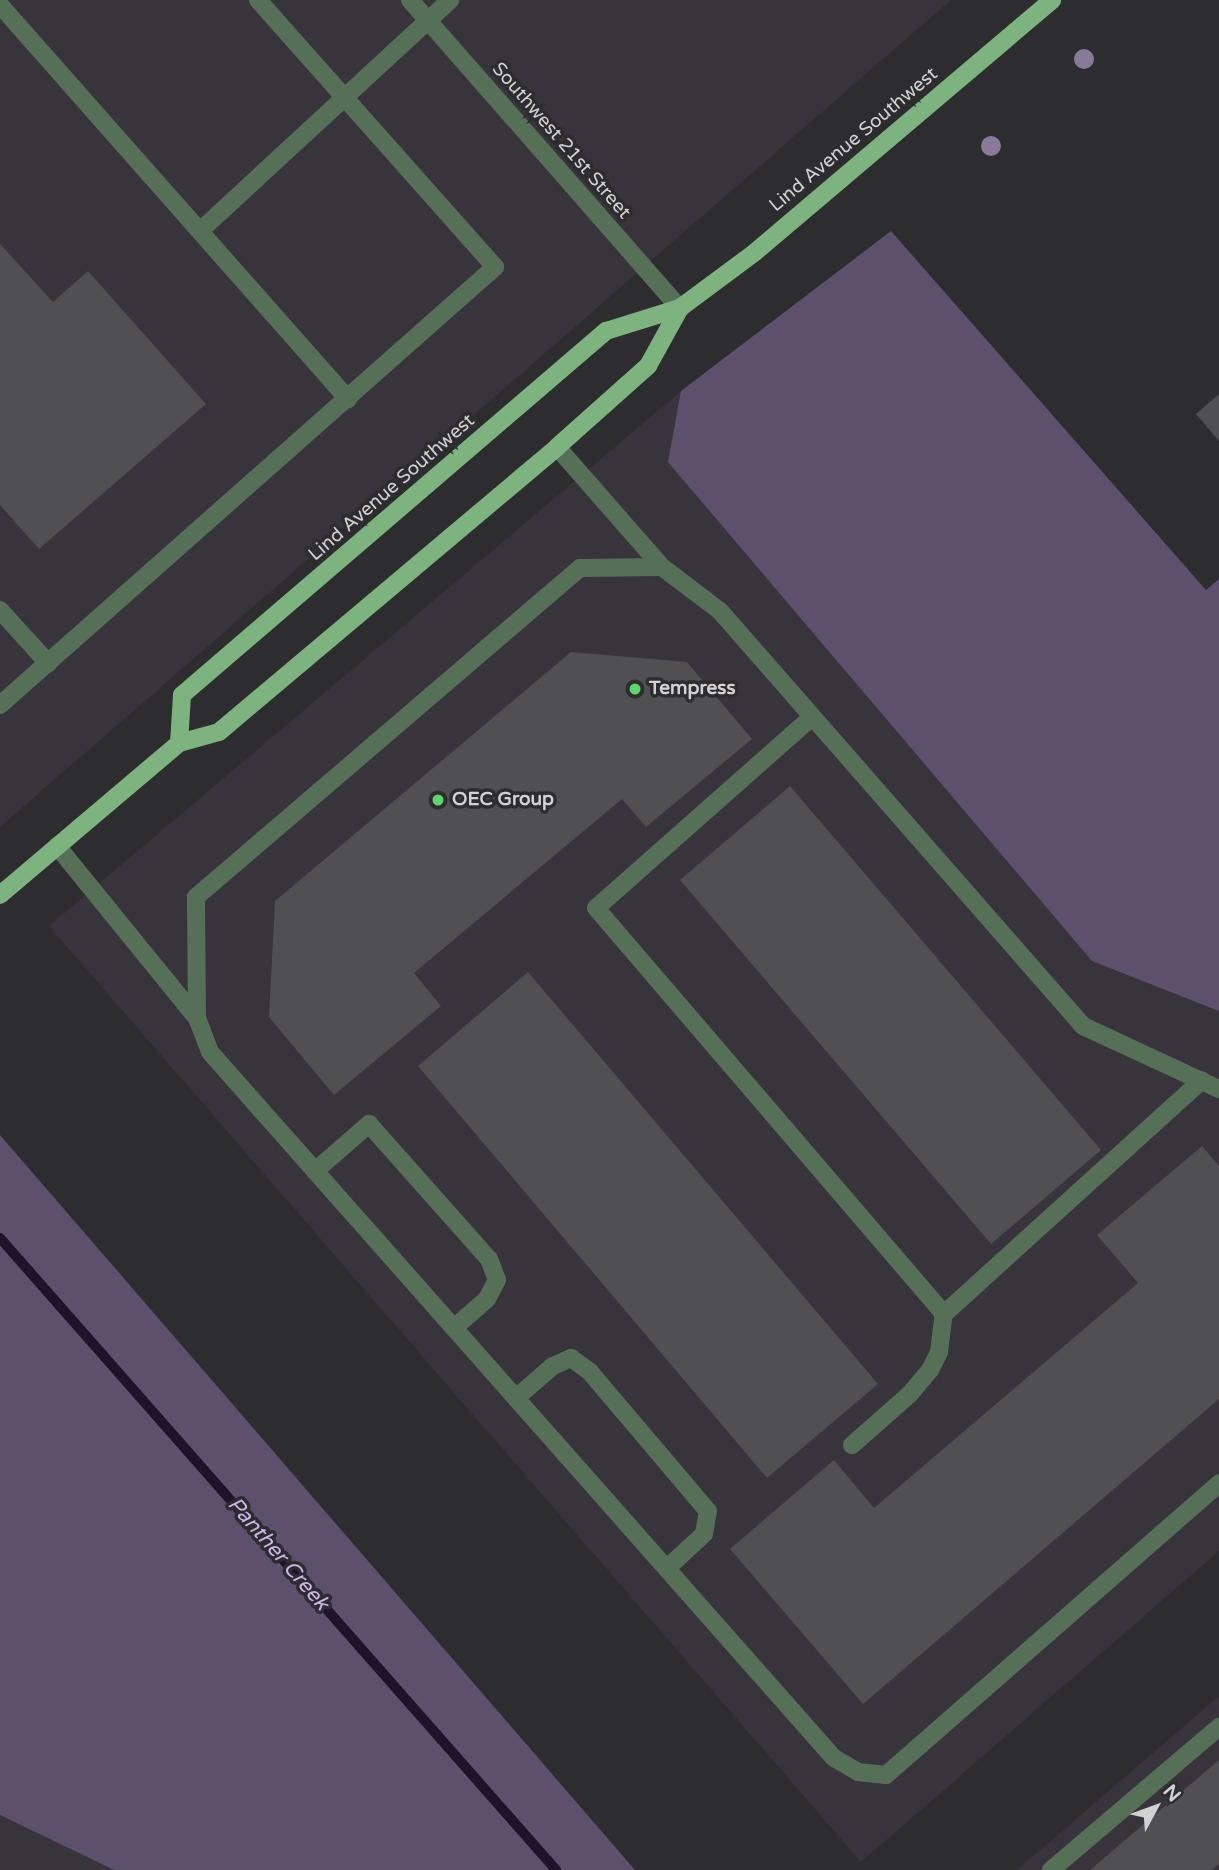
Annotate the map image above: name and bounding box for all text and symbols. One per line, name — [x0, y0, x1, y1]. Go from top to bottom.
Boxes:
street label: Southwest 21st Street — [487, 58, 635, 224]
street label: Lind Avenue Southwest — [765, 63, 943, 217]
street label: Lind Avenue Southwest — [304, 410, 480, 566]
place label: Tempress — [649, 678, 736, 700]
marker: Tempress — [627, 681, 643, 697]
place label: OEC Group — [452, 789, 554, 811]
marker: OEC Group — [430, 792, 446, 808]
water label: Panther Creek — [222, 1492, 334, 1616]
north arrow — [1121, 1772, 1191, 1842]
text: N — [1159, 1780, 1185, 1806]

